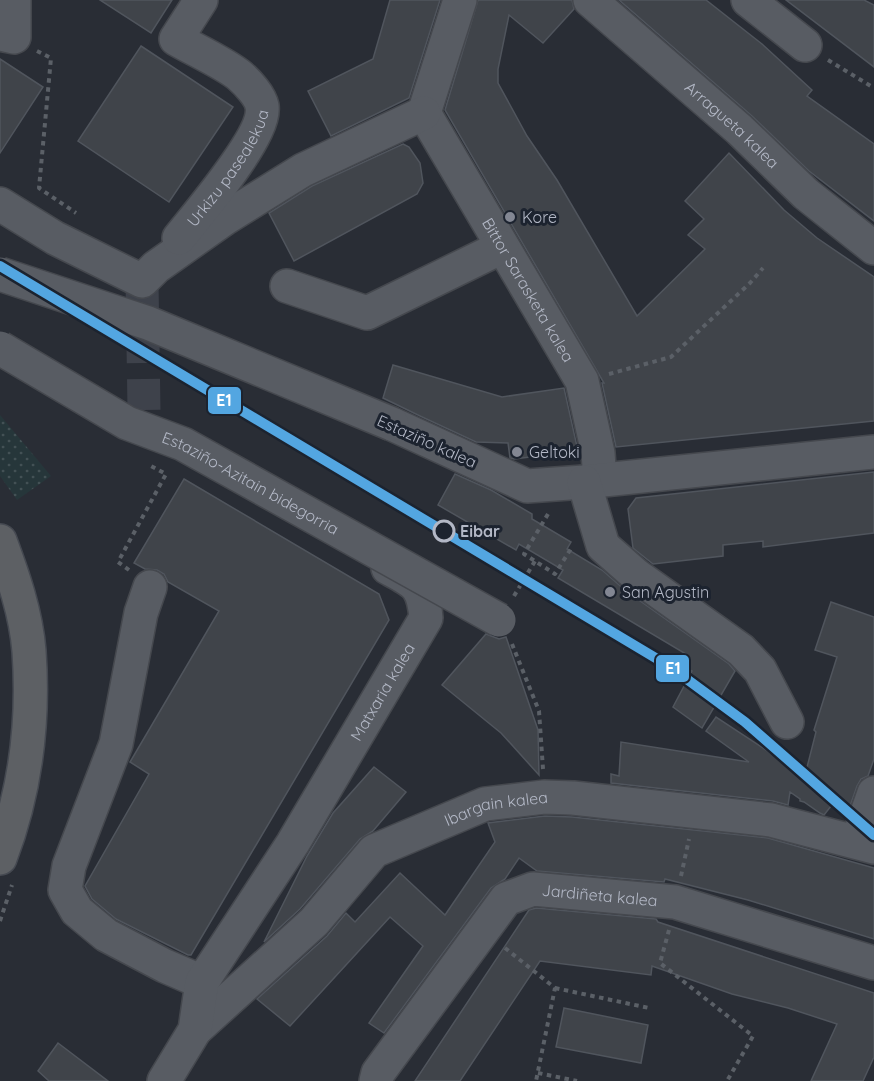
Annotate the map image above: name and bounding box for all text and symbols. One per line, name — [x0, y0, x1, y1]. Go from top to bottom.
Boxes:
street label: Arragueta kalea — [681, 77, 783, 172]
street label: Urkizu pasealekua — [182, 108, 272, 230]
place label: Kore — [522, 207, 557, 227]
marker: Kore — [503, 210, 517, 224]
street label: Bittor Sarasketa kalea — [478, 214, 579, 366]
line badge: E1 — [207, 386, 242, 415]
text: E1 — [216, 390, 232, 410]
street label: Estaziño kalea — [374, 410, 480, 472]
street label: Estaziño-Azitain bidegorria — [159, 427, 342, 539]
place label: Geltoki — [529, 442, 580, 462]
marker: Geltoki — [510, 445, 524, 459]
marker: Eibar — [433, 520, 455, 542]
place label: Eibar — [460, 521, 500, 541]
place label: San Agustin — [622, 582, 709, 602]
marker: San Agustin — [603, 585, 617, 599]
street label: Matxaria kalea — [346, 639, 419, 744]
line badge: E1 — [655, 654, 690, 683]
text: E1 — [665, 658, 681, 678]
street label: Ibargain kalea — [441, 787, 549, 830]
street label: Jardiñeta kalea — [541, 880, 658, 910]

